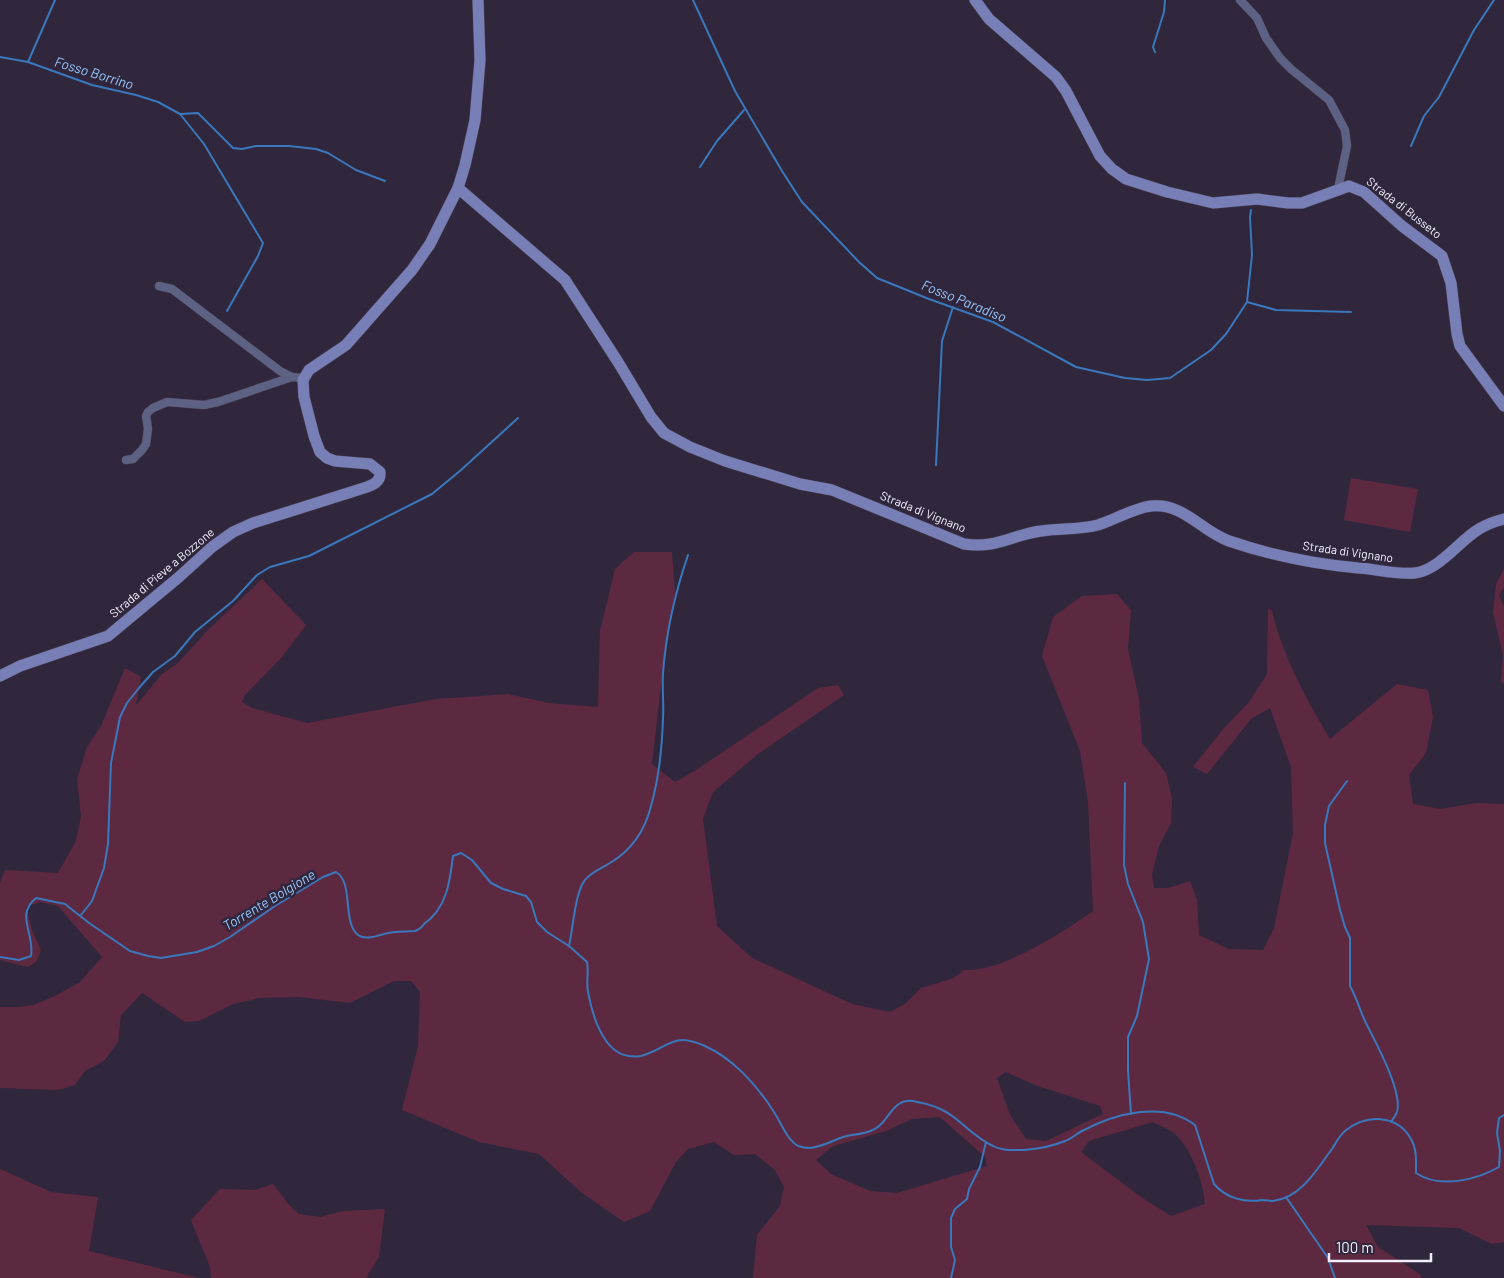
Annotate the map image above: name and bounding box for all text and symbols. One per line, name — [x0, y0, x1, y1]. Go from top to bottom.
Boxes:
water label: Fosso Borrino — [53, 52, 136, 93]
street label: Strada di Busseto — [1364, 174, 1445, 241]
water label: Fosso Paradiso — [919, 276, 1009, 325]
street label: Strada di Vignano — [879, 488, 968, 535]
street label: Strada di Pieve a Bozzone — [106, 524, 217, 620]
street label: Strada di Vignano — [1302, 538, 1394, 564]
water label: Torrente Bolgione — [219, 865, 318, 934]
scale bar — [1329, 1230, 1432, 1262]
text: 100 m — [1336, 1238, 1374, 1256]

